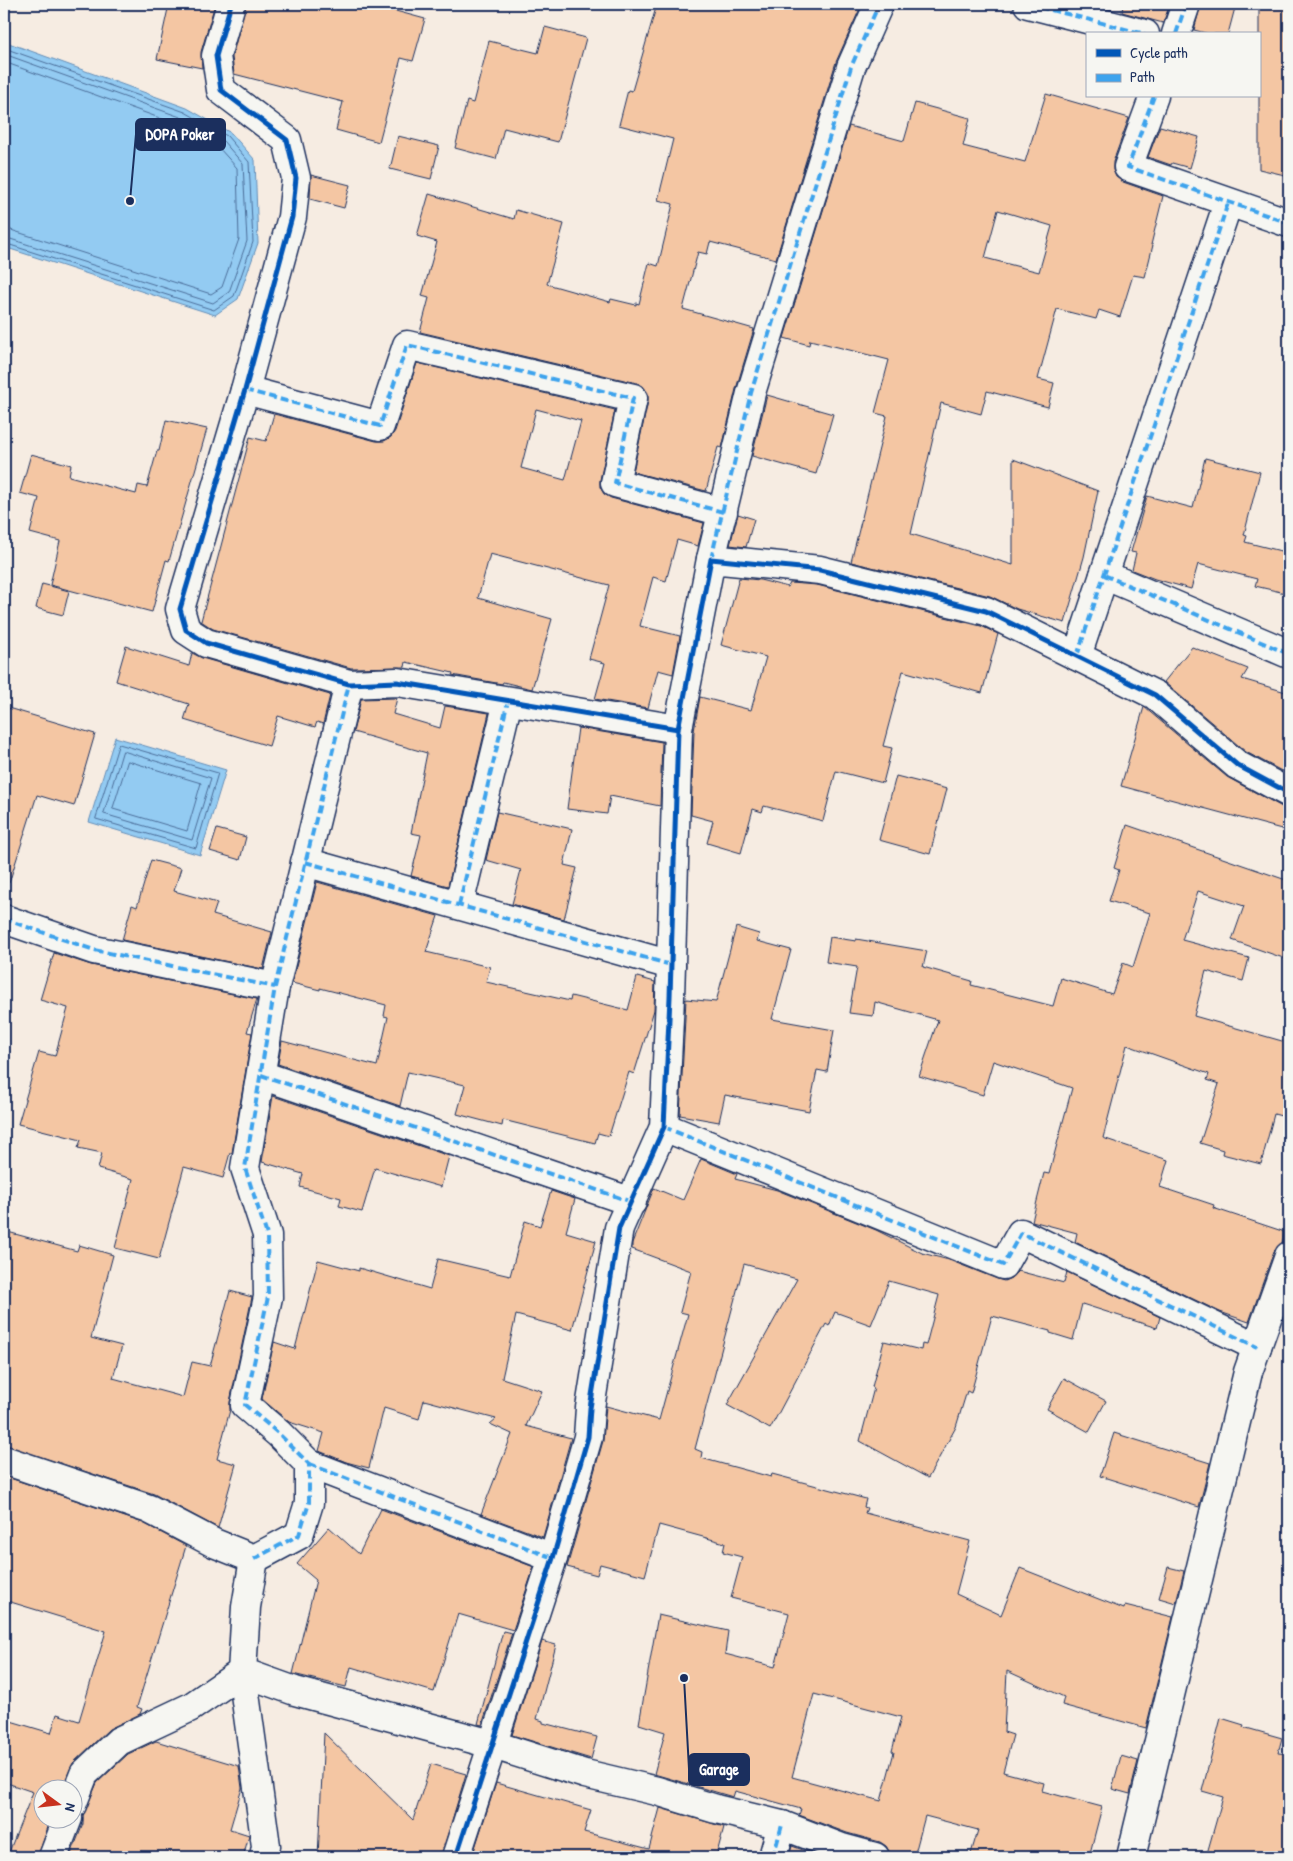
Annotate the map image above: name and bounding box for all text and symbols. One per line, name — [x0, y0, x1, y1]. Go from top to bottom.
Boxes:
legend — [1086, 32, 1260, 98]
text: Cycle path — [1130, 42, 1188, 63]
text: Path — [1130, 66, 1155, 87]
callout: DOPA Poker — [136, 119, 225, 150]
text: DOPA Poker — [146, 123, 215, 145]
callout: Garage — [689, 1754, 749, 1785]
text: Garage — [699, 1758, 740, 1781]
north arrow — [32, 1778, 82, 1828]
text: N — [61, 1801, 81, 1814]

